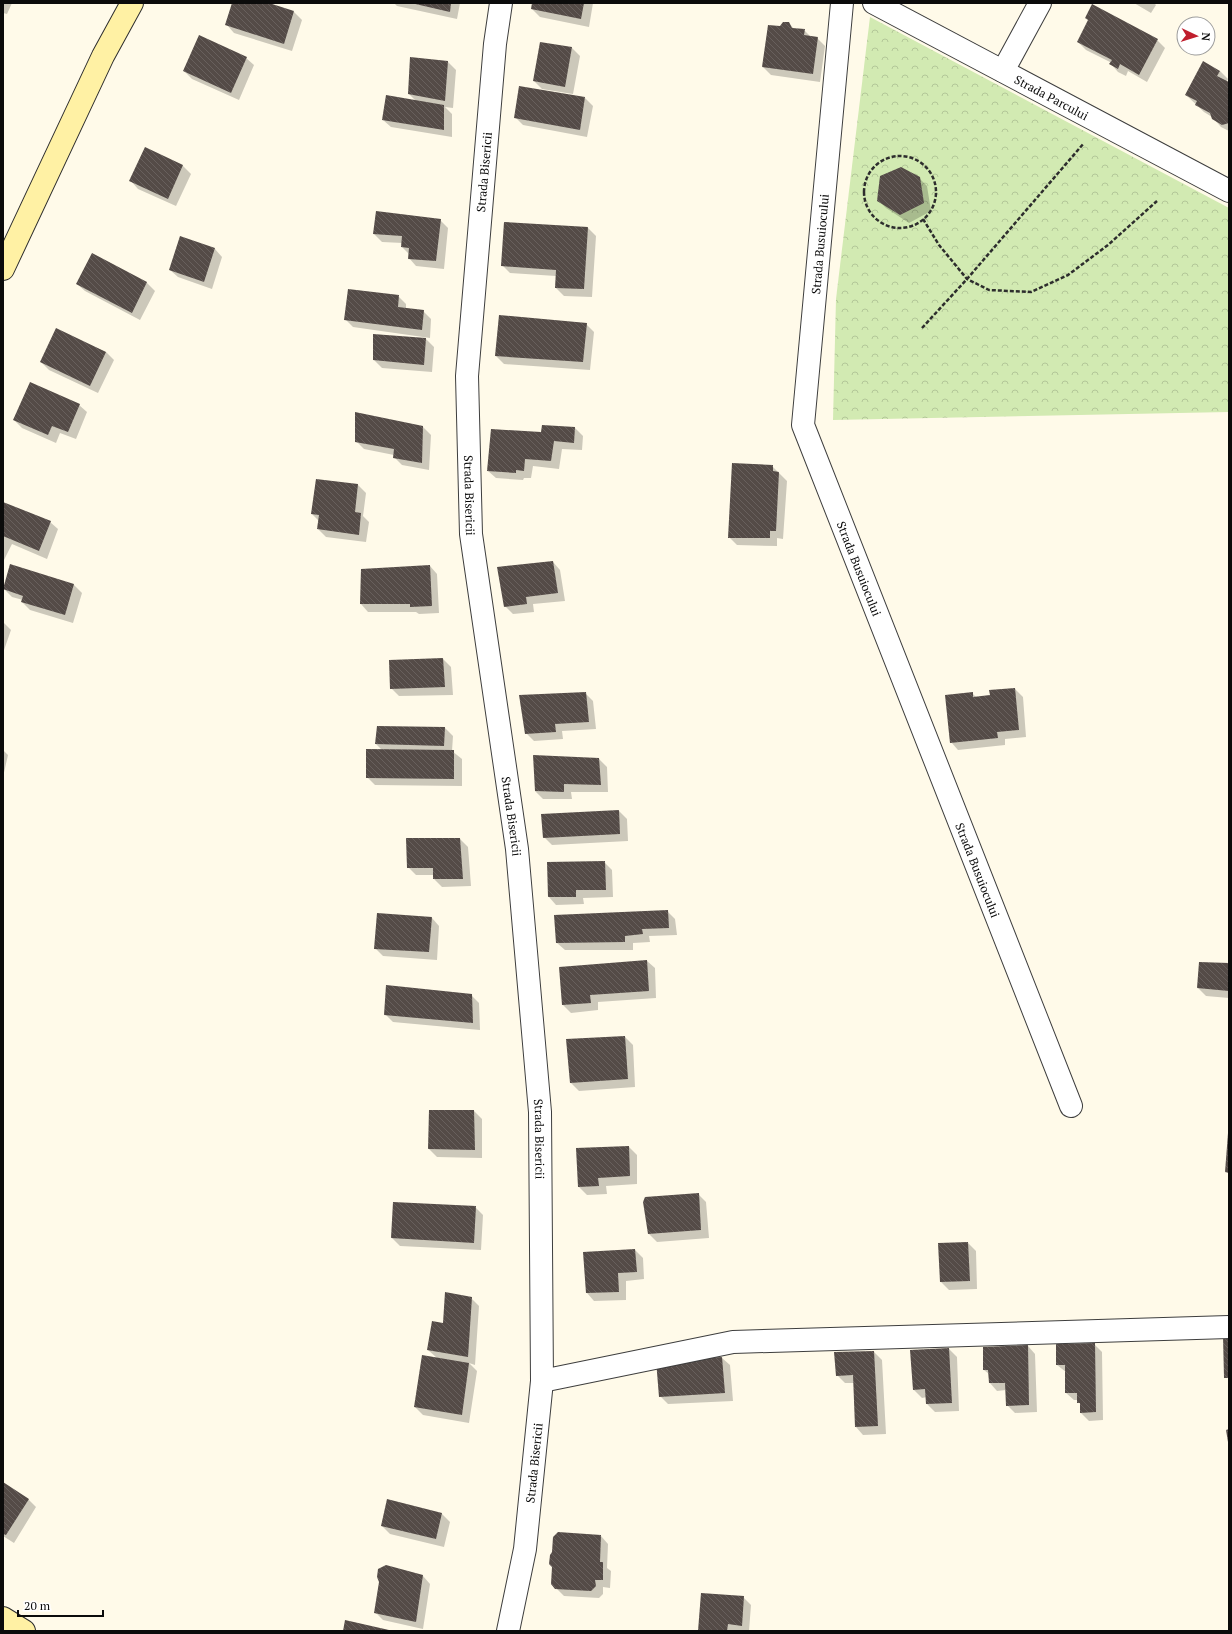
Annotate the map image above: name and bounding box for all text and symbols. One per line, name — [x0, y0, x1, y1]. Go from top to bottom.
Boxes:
north arrow — [1176, 16, 1216, 56]
text: N — [1199, 32, 1213, 42]
street label: Strada Parcului — [1012, 71, 1092, 123]
street label: Strada Bisericii — [473, 131, 495, 213]
street label: Strada Busuiocului — [808, 193, 832, 295]
street label: Strada Bisericii — [462, 455, 479, 536]
street label: Strada Busuiocului — [834, 519, 885, 618]
street label: Strada Bisericii — [499, 775, 525, 857]
street label: Strada Busuiocului — [953, 820, 1004, 920]
street label: Strada Bisericii — [531, 1098, 548, 1180]
street label: Strada Bisericii — [522, 1422, 546, 1504]
scale bar — [18, 1592, 103, 1618]
text: 20 m — [24, 1598, 51, 1613]

